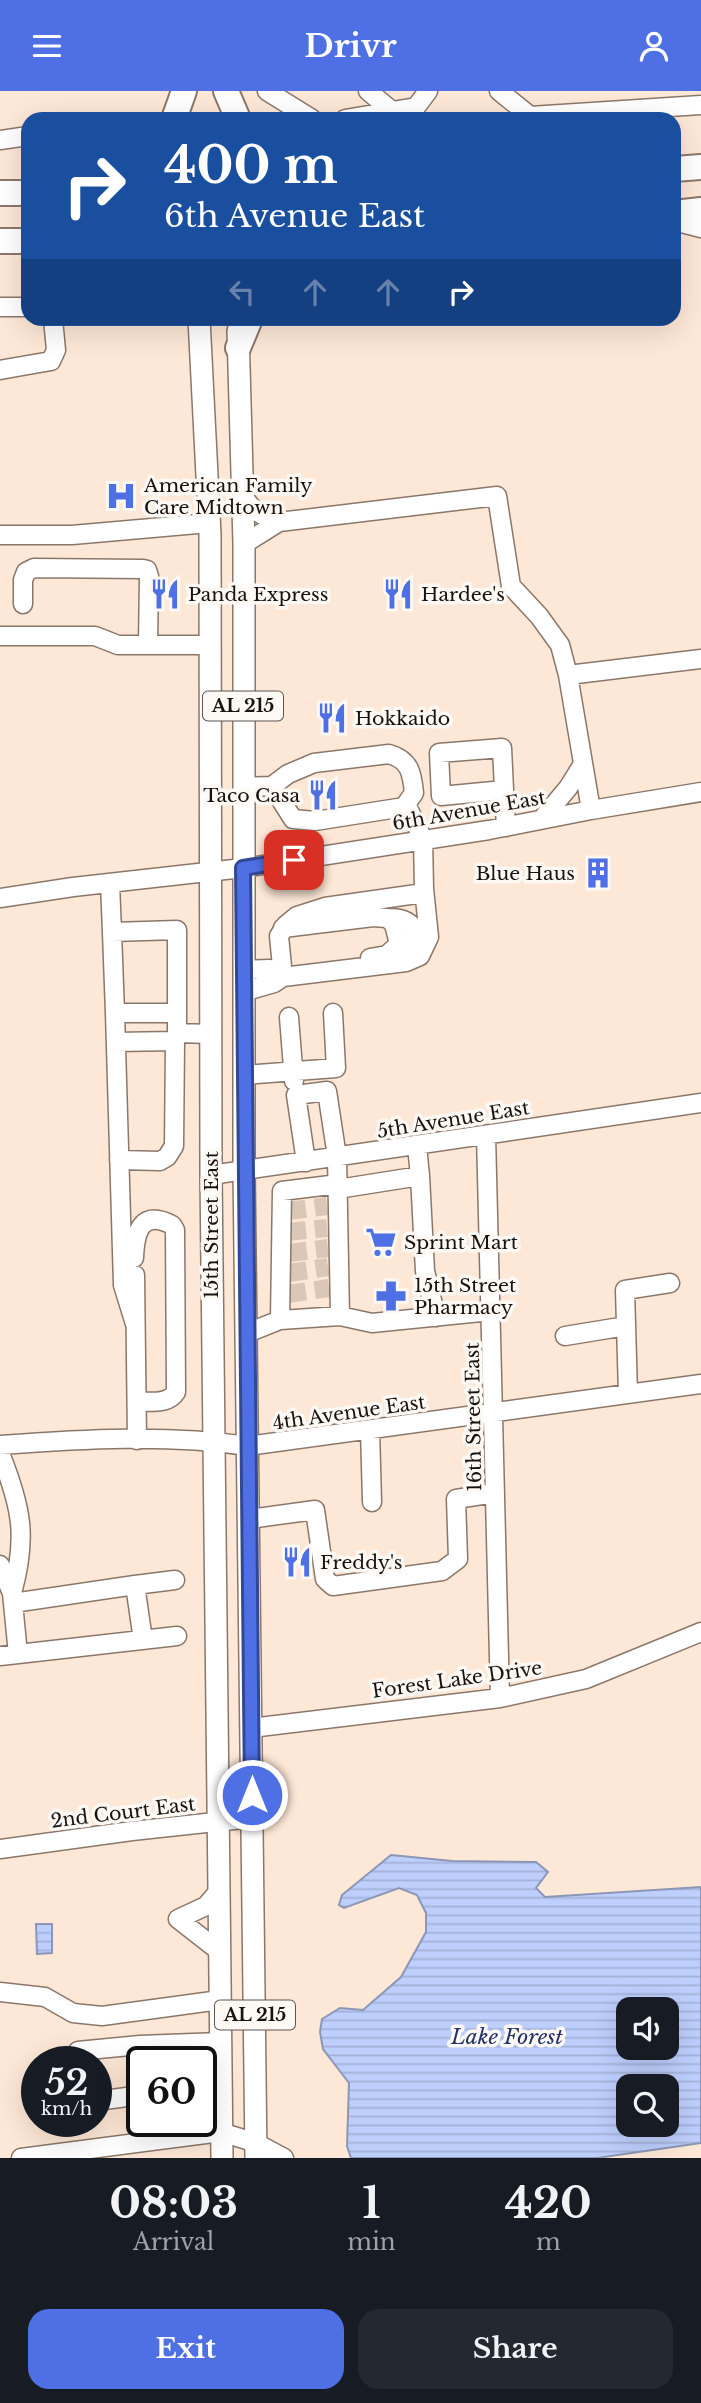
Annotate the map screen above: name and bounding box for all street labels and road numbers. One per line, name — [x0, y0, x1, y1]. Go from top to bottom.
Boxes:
road number: AL 215 — [203, 691, 283, 721]
street label: 6th Avenue East — [391, 786, 548, 835]
street label: 5th Avenue East — [375, 1096, 532, 1143]
street label: 15th Street East — [200, 1150, 223, 1299]
street label: 16th Street East — [461, 1341, 486, 1492]
street label: 4th Avenue East — [271, 1390, 428, 1435]
street label: Forest Lake Drive — [371, 1656, 544, 1703]
street label: 2nd Court East — [50, 1792, 197, 1833]
road number: AL 215 — [215, 2001, 295, 2029]

